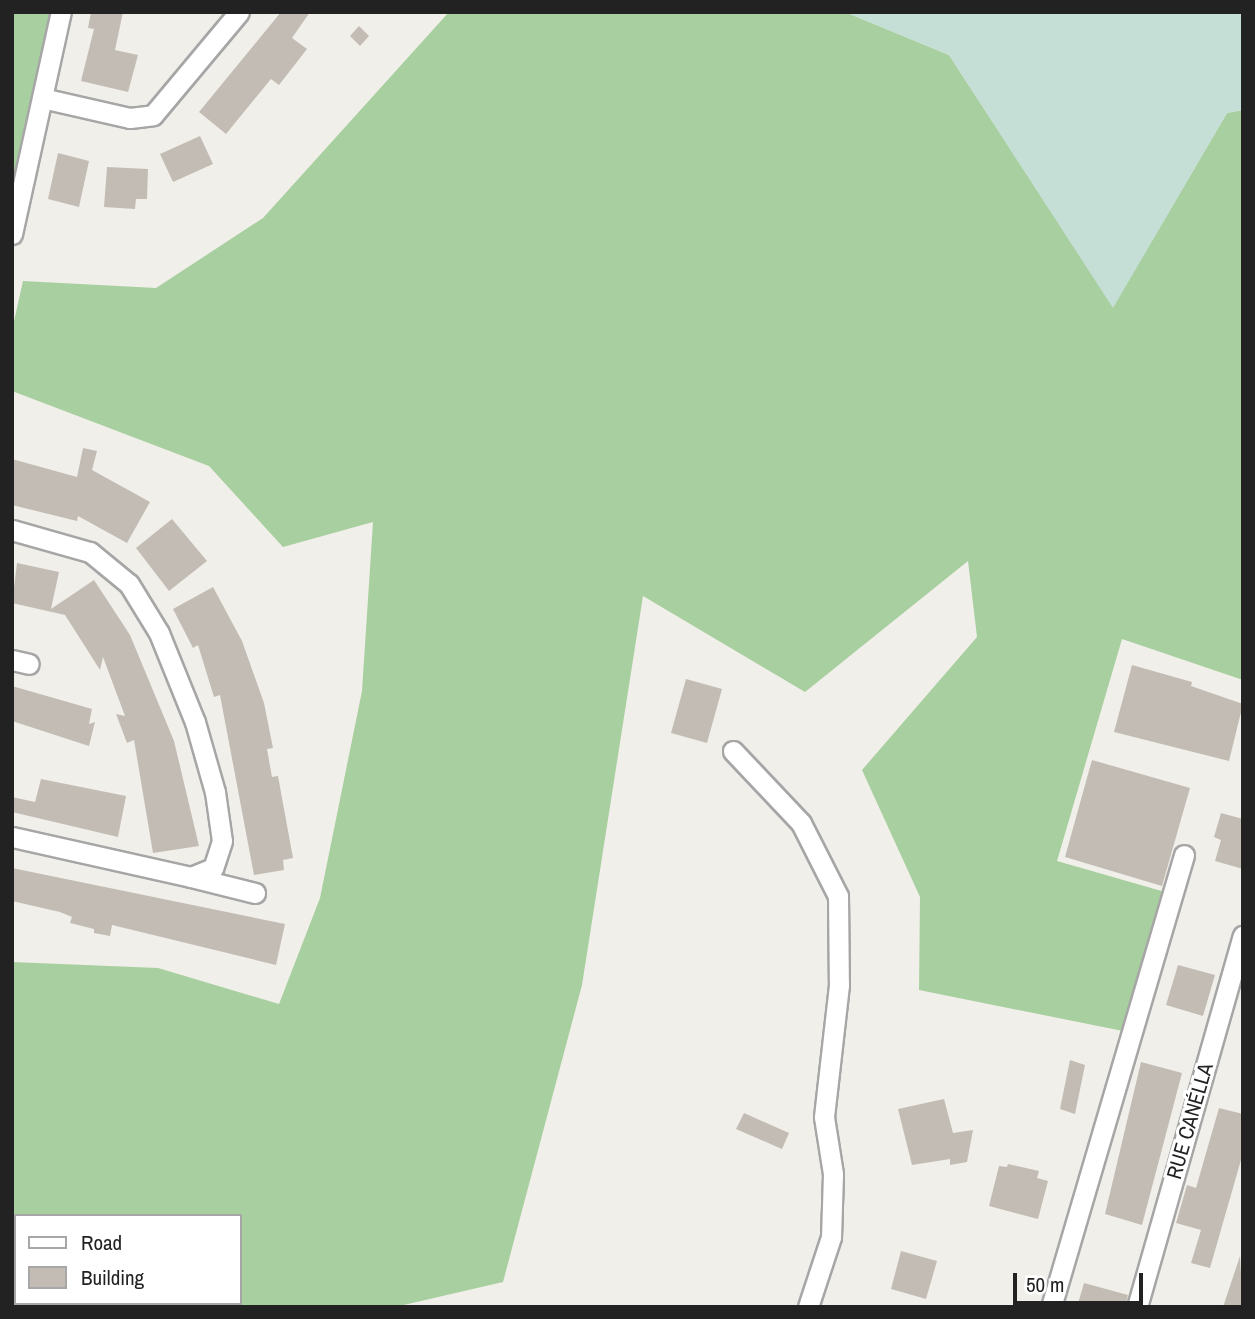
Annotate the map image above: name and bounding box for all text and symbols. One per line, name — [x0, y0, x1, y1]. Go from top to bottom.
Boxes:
street label: RUE CANÉLLA — [1161, 1060, 1219, 1182]
legend — [14, 1214, 242, 1305]
text: Road — [81, 1228, 122, 1257]
scale bar — [1017, 1260, 1146, 1304]
text: Building — [81, 1263, 144, 1292]
text: 50 m — [1026, 1270, 1064, 1299]

